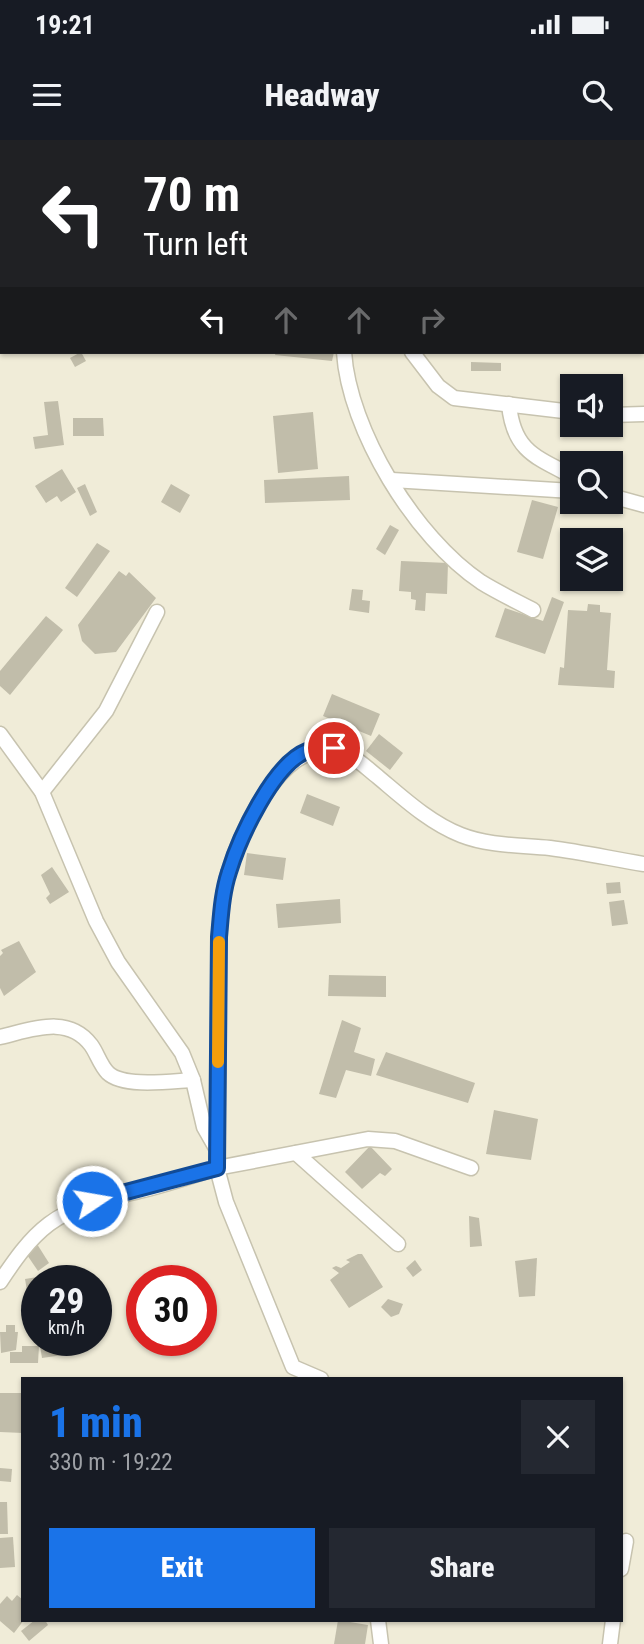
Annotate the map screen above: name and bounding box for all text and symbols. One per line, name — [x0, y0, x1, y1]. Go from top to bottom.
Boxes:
text: 19:21 — [35, 10, 95, 40]
icon: menu — [28, 76, 66, 114]
text: Headway — [264, 76, 380, 114]
icon: search — [578, 76, 616, 114]
text: 70 m — [143, 166, 240, 223]
icon: left — [28, 168, 119, 259]
text: Turn left — [143, 225, 248, 263]
icon: left — [194, 301, 232, 339]
icon: ahead — [267, 301, 305, 339]
icon: ahead — [340, 301, 378, 339]
icon: right — [413, 301, 451, 339]
map controls — [560, 374, 623, 591]
button: sound — [560, 374, 623, 437]
button: search — [560, 451, 623, 514]
button: layers — [560, 528, 623, 591]
pin — [304, 718, 364, 778]
icon: arrive — [315, 729, 353, 767]
position arrow — [55, 1164, 129, 1238]
speed limit sign: 30 — [126, 1265, 217, 1356]
text: 29 — [49, 1281, 84, 1322]
text: km/h — [48, 1317, 85, 1338]
text: 1 min — [49, 1398, 143, 1447]
button: close — [521, 1400, 595, 1474]
text: 330 m · 19:22 — [49, 1449, 173, 1476]
button: Exit — [49, 1528, 315, 1608]
button: Share — [329, 1528, 595, 1608]

